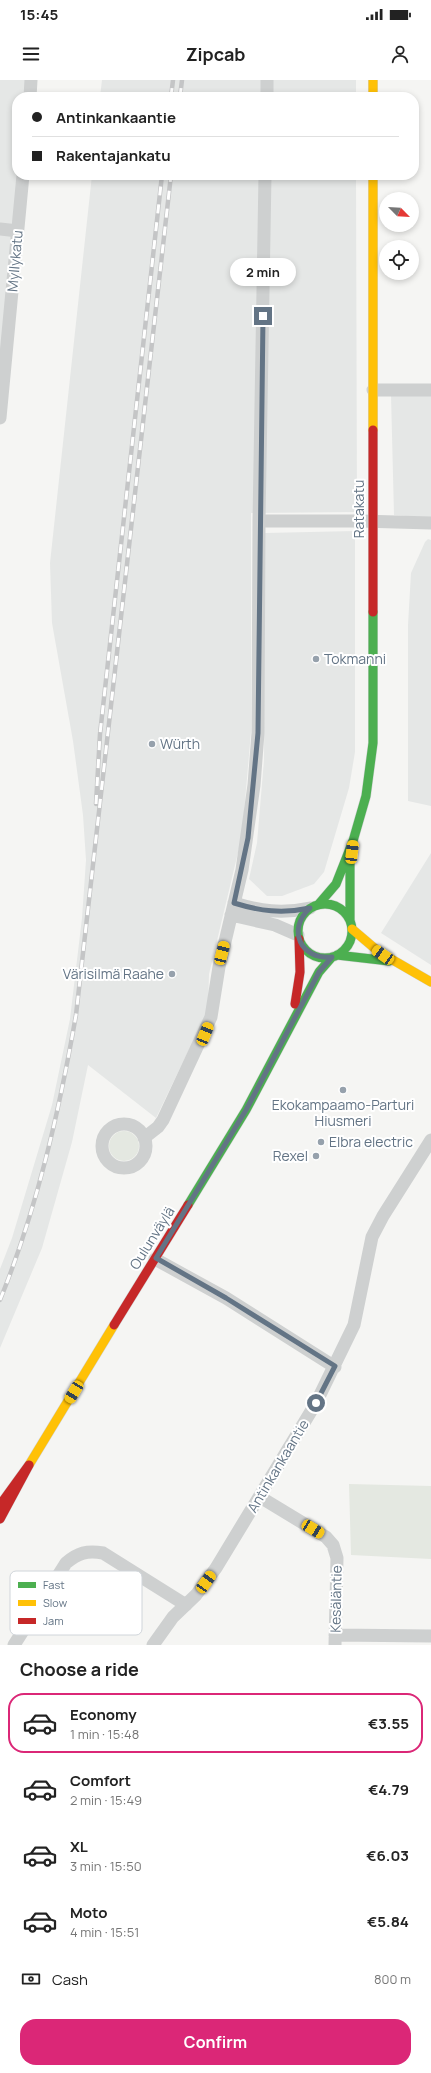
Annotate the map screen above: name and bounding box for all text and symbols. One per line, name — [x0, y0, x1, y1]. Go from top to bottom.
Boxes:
text: 15:45 — [20, 4, 58, 25]
text: Zipcab — [186, 42, 245, 66]
icon: menu — [20, 43, 42, 65]
icon: person — [389, 43, 411, 65]
text: Antinkankaantie — [56, 107, 176, 128]
text: Rakentajankatu — [56, 145, 171, 166]
north arrow — [379, 192, 419, 232]
map controls — [379, 192, 419, 280]
street label: Myllykatu — [2, 229, 27, 293]
button: locate — [379, 240, 419, 280]
callout: 2 min — [230, 258, 296, 286]
text: 2 min — [246, 263, 280, 281]
route end — [254, 307, 272, 325]
street label: Ratakatu — [349, 480, 368, 538]
place label: Tokmanni — [324, 649, 386, 668]
marker: Tokmanni — [311, 654, 321, 664]
place label: Würth — [160, 734, 200, 753]
marker: Würth — [147, 739, 157, 749]
car — [345, 839, 359, 865]
car — [213, 940, 231, 966]
car — [370, 943, 396, 967]
place label: Värisilmä Raahe — [63, 964, 164, 983]
marker: Värisilmä Raahe — [167, 969, 177, 979]
car — [195, 1021, 215, 1047]
marker: Ekokampaamo-Parturi Hiusmeri — [338, 1085, 348, 1095]
place label: Ekokampaamo-Parturi Hiusmeri — [272, 1095, 414, 1130]
place label: Elbra electric — [329, 1132, 413, 1151]
marker: Elbra electric — [316, 1137, 326, 1147]
place label: Rexel — [273, 1146, 308, 1165]
marker: Rexel — [311, 1151, 321, 1161]
street label: Oulunväylä — [125, 1203, 178, 1273]
car — [63, 1379, 85, 1405]
route start — [307, 1394, 325, 1412]
street label: Antinkankaantie — [242, 1416, 313, 1516]
car — [300, 1518, 326, 1540]
street label: Kesäläntie — [325, 1565, 346, 1633]
car — [194, 1569, 218, 1595]
legend — [10, 1571, 142, 1635]
text: Fast — [43, 1577, 65, 1592]
text: Slow — [43, 1595, 68, 1610]
text: Jam — [43, 1613, 64, 1628]
text: Choose a ride — [20, 1657, 139, 1681]
text: Economy — [70, 1704, 137, 1725]
icon: car — [22, 1705, 58, 1741]
text: €3.55 — [368, 1713, 409, 1734]
text: 1 min · 15:48 — [70, 1725, 139, 1743]
text: Comfort — [70, 1770, 131, 1791]
icon: car — [22, 1771, 58, 1807]
text: €4.79 — [368, 1779, 409, 1800]
text: 2 min · 15:49 — [70, 1791, 142, 1809]
text: XL — [70, 1836, 88, 1857]
icon: car — [22, 1837, 58, 1873]
text: €6.03 — [366, 1845, 409, 1866]
text: 3 min · 15:50 — [70, 1857, 142, 1875]
text: Moto — [70, 1902, 107, 1923]
icon: car — [22, 1903, 58, 1939]
text: €5.84 — [367, 1911, 409, 1932]
text: 4 min · 15:51 — [70, 1923, 139, 1941]
icon: cash — [20, 1968, 42, 1990]
text: Cash — [52, 1969, 88, 1990]
text: 800 m — [374, 1970, 411, 1988]
button: Confirm — [20, 2019, 411, 2065]

